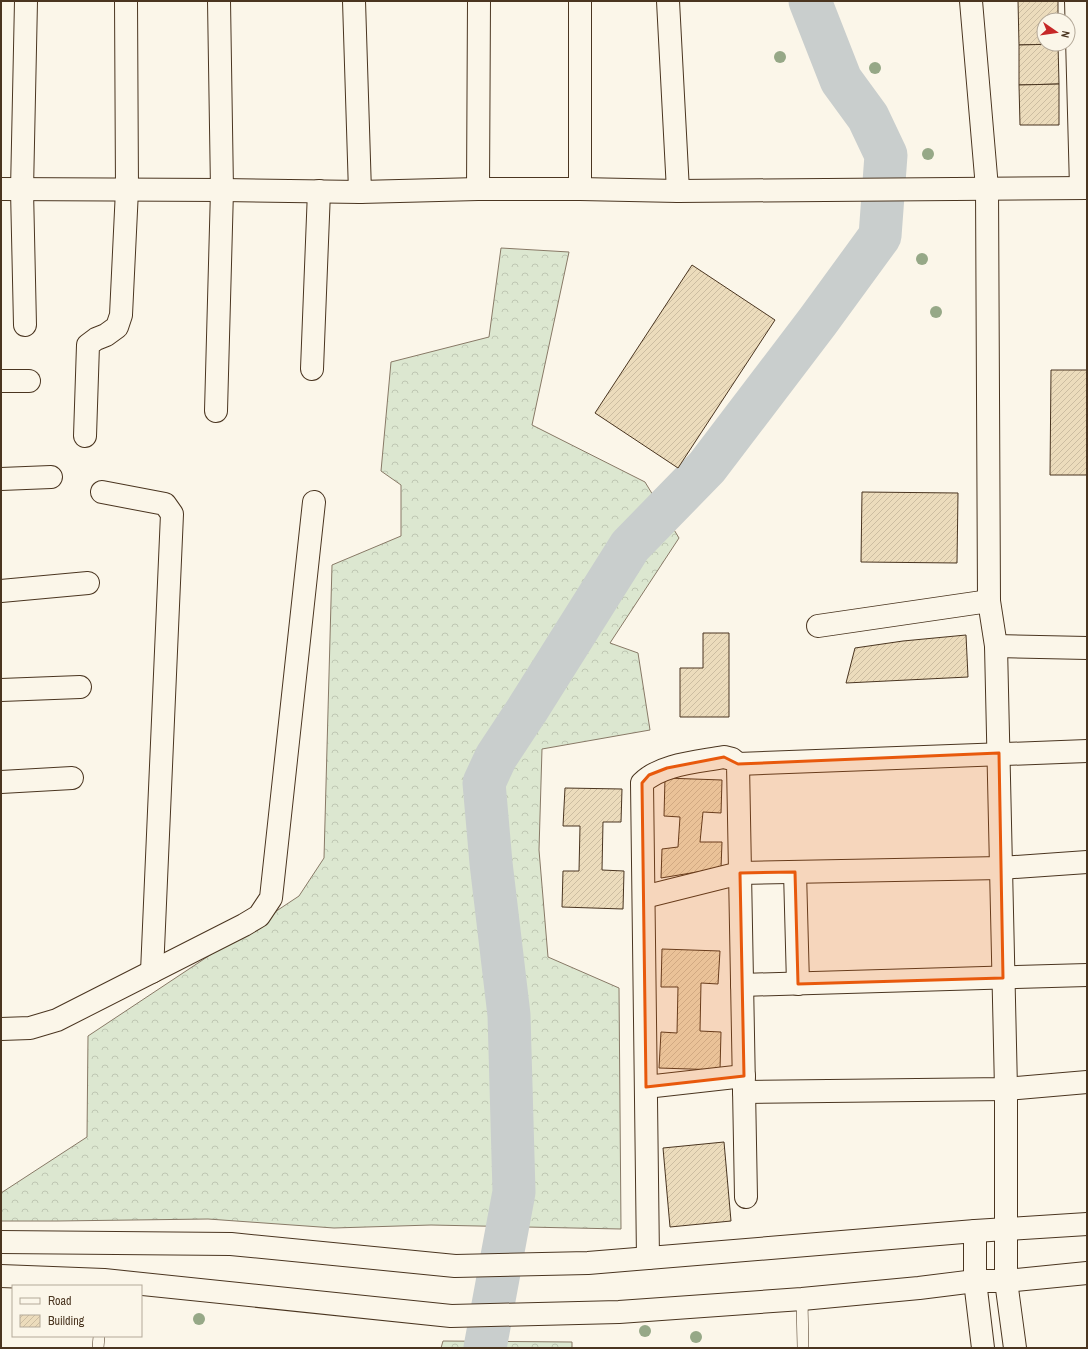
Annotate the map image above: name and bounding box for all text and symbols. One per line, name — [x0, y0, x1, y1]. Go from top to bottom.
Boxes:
north arrow — [1036, 12, 1076, 52]
text: N — [1058, 30, 1073, 39]
legend — [12, 1285, 142, 1337]
text: Road — [48, 1293, 72, 1309]
text: Building — [48, 1313, 85, 1329]

